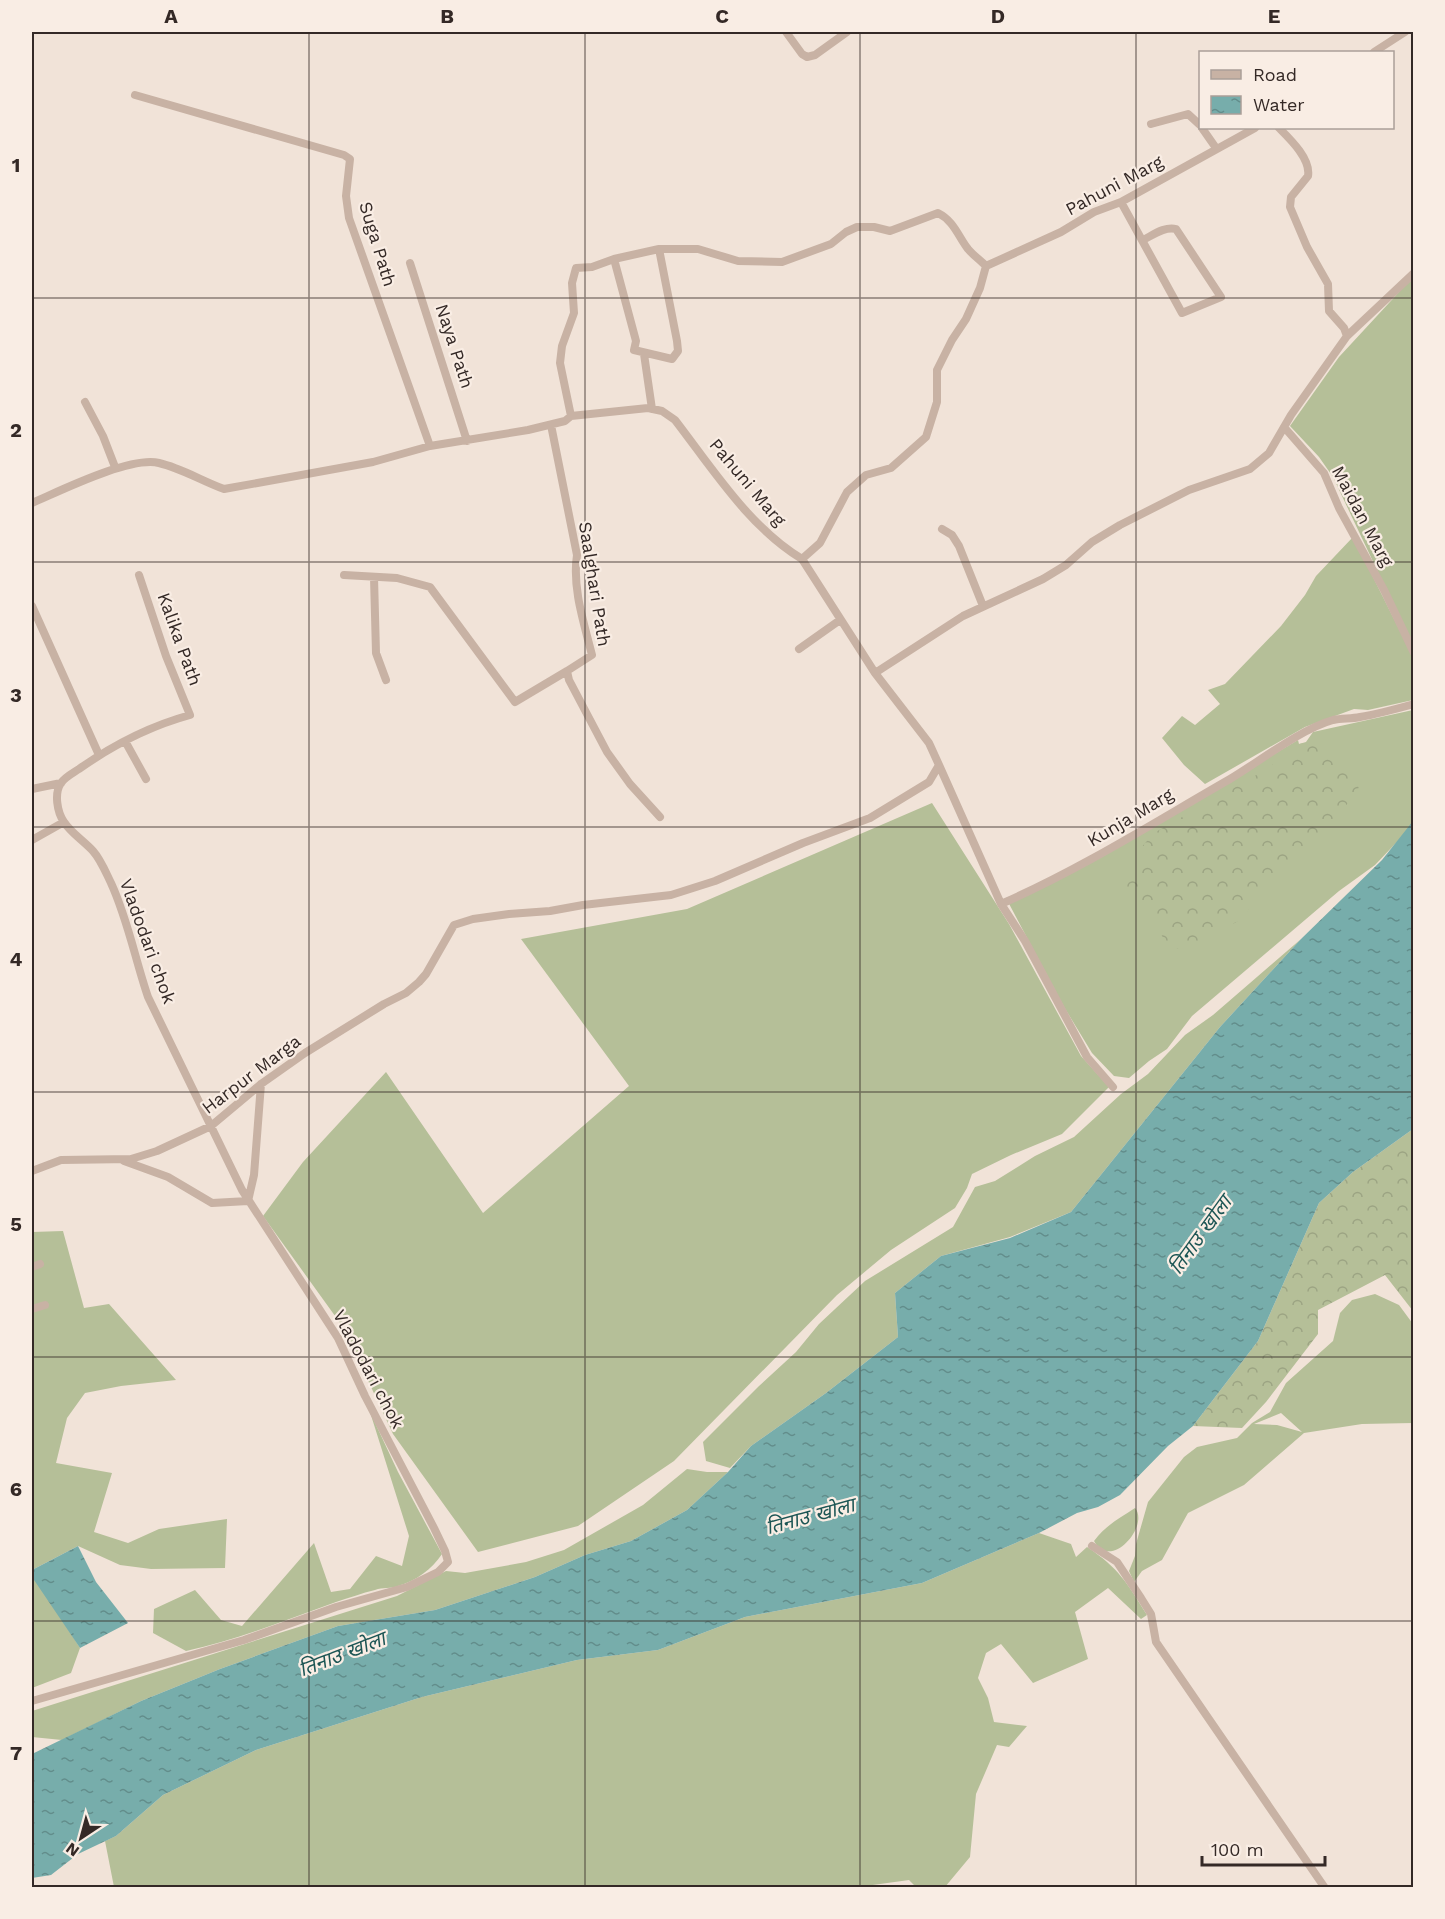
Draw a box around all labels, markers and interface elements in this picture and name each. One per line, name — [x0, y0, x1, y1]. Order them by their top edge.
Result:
text: A — [164, 4, 178, 28]
text: B — [440, 4, 454, 28]
text: C — [715, 4, 729, 28]
text: D — [991, 4, 1005, 28]
text: E — [1268, 4, 1280, 28]
legend — [1199, 51, 1394, 129]
text: Road — [1253, 64, 1297, 85]
text: Water — [1253, 94, 1305, 115]
street label: Pahuni Marg — [1062, 150, 1167, 219]
text: 1 — [12, 153, 20, 177]
street label: Suga Path — [355, 199, 401, 289]
street label: Naya Path — [432, 301, 478, 391]
text: 2 — [10, 418, 22, 442]
street label: Pahuni Marg — [705, 434, 791, 530]
street label: Maidan Marg — [1328, 462, 1399, 570]
street label: Saalghari Path — [575, 520, 615, 648]
street label: Kalika Path — [153, 590, 207, 688]
text: 3 — [10, 683, 22, 707]
street label: Kunja Marg — [1083, 783, 1177, 851]
street label: Vladodari chok — [116, 876, 180, 1006]
text: 4 — [10, 947, 23, 971]
street label: Harpur Marga — [197, 1030, 305, 1118]
water label: तिनाउ खोला — [1164, 1188, 1239, 1279]
text: 5 — [10, 1212, 22, 1236]
street label: Vladodari chok — [329, 1306, 409, 1432]
text: 6 — [10, 1477, 22, 1501]
water label: तिनाउ खोला — [763, 1492, 861, 1539]
water label: तिनाउ खोला — [295, 1625, 392, 1681]
text: 7 — [10, 1741, 22, 1765]
north arrow — [51, 1808, 111, 1868]
scale bar — [1202, 1829, 1325, 1867]
text: N — [62, 1839, 83, 1861]
text: 100 m — [1211, 1839, 1264, 1860]

